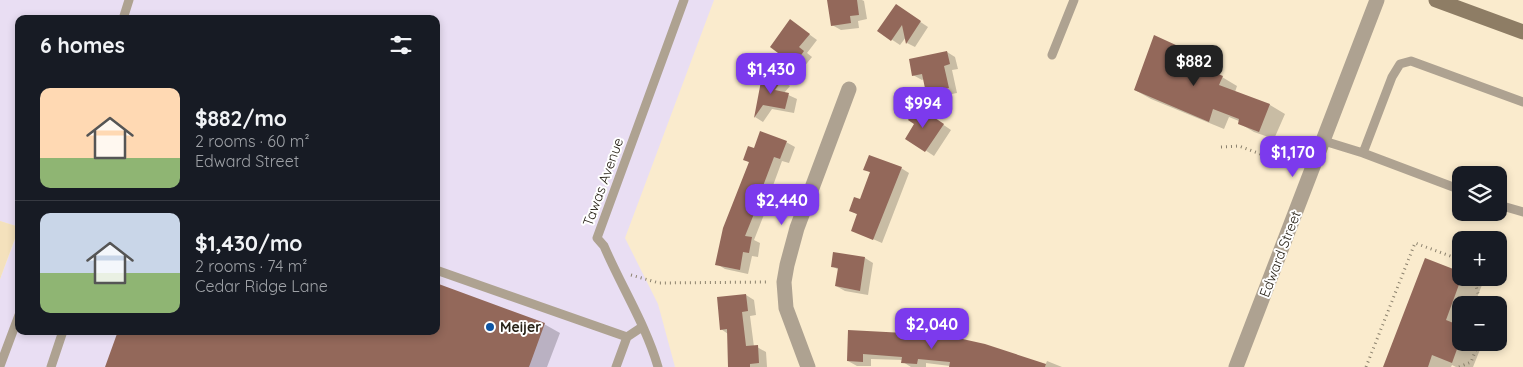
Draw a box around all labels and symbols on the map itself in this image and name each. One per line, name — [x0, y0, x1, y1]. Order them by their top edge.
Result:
pin: $882 — [1164, 44, 1224, 87]
pin: $1,430 — [730, 52, 812, 95]
pin: $994 — [893, 86, 953, 129]
street label: Tawas Avenue — [579, 135, 627, 229]
pin: $1,170 — [1252, 136, 1334, 178]
pin: $2,440 — [741, 184, 823, 226]
street label: Edward Street — [1255, 208, 1305, 300]
pin: $2,040 — [891, 308, 973, 350]
place label: Meijer — [500, 318, 541, 336]
marker: Meijer — [484, 321, 496, 333]

